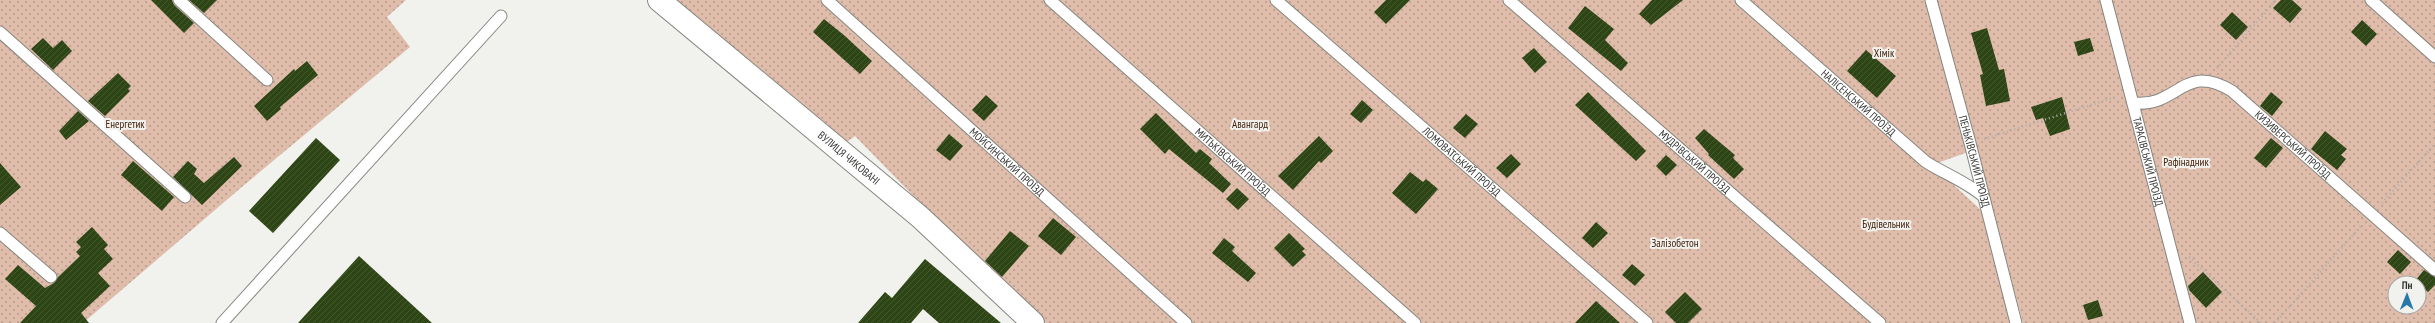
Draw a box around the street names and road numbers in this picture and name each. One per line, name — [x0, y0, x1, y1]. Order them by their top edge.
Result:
street label: НАЛІСЕНСЬКИЙ ПРОЇЗД — [1818, 66, 1899, 139]
street label: КИЗИВЕРСЬКИЙ ПРОЇЗД — [2252, 107, 2334, 182]
street label: ПЕНЬКІВСЬКИЙ ПРОЇЗД — [1956, 114, 1993, 209]
street label: ТАРАСІВСЬКИЙ ПРОЇЗД — [2130, 116, 2166, 208]
street label: ЛОМОВАТСЬКИЙ ПРОЇЗД — [1419, 123, 1503, 199]
street label: МОЙСИНСЬКИЙ ПРОЇЗД — [967, 125, 1047, 199]
street label: МИТЬКІВСЬКИЙ ПРОЇЗД — [1192, 125, 1273, 199]
street label: МУДРІВСЬКИЙ ПРОЇЗД — [1656, 127, 1733, 196]
street label: ВУЛИЦЯ ЧИКОВАНІ — [815, 128, 883, 188]

